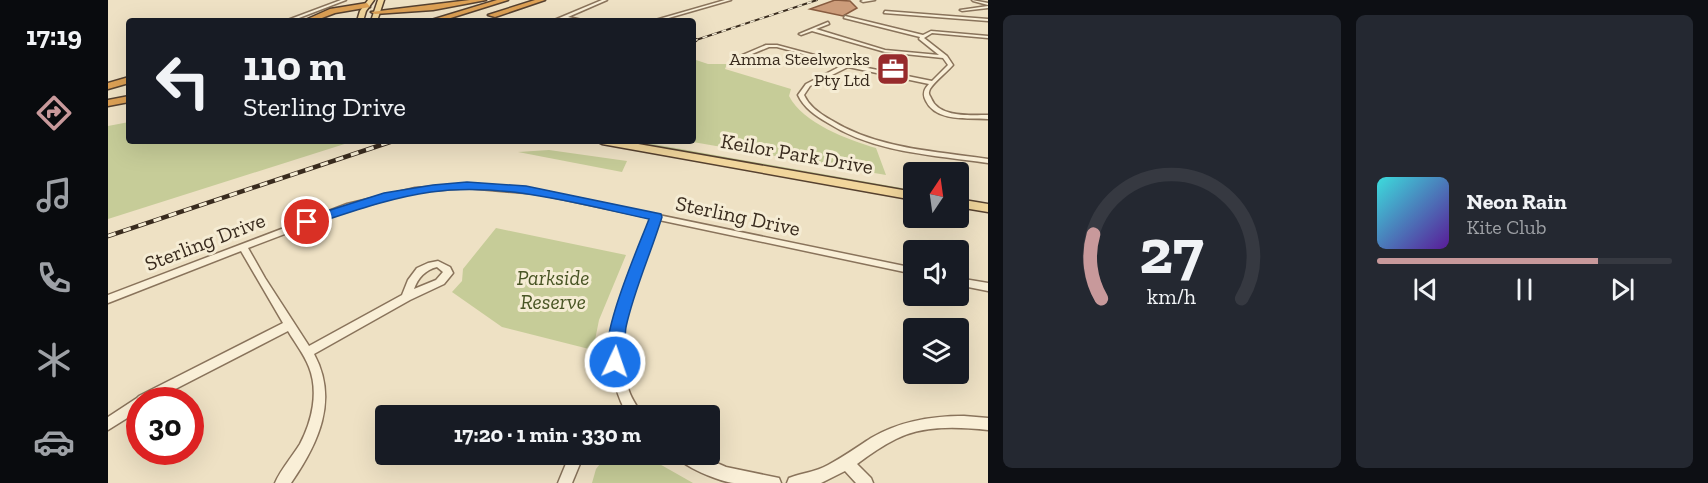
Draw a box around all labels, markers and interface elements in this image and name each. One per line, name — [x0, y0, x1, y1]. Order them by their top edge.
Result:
text: 17:19 — [26, 20, 82, 52]
text: 110 m — [243, 40, 346, 91]
icon: left — [144, 42, 222, 120]
place label: Amma Steelworks Pty Ltd — [729, 48, 870, 91]
office icon: Amma Steelworks Pty Ltd — [875, 51, 911, 87]
text: Sterling Drive — [243, 91, 406, 123]
icon: directions — [33, 92, 75, 134]
street label: Keilor Park Drive — [719, 128, 875, 179]
north arrow — [903, 162, 969, 228]
map controls — [903, 162, 969, 384]
icon: music — [33, 174, 75, 216]
text: Neon Rain — [1467, 188, 1567, 215]
street label: Sterling Drive — [674, 190, 803, 241]
pin — [281, 196, 332, 247]
icon: arrive — [290, 205, 323, 238]
street label: Sterling Drive — [141, 207, 269, 276]
text: 27 — [1140, 214, 1204, 289]
text: Kite Club — [1467, 215, 1546, 239]
button: sound — [903, 240, 969, 306]
icon: phone — [33, 257, 75, 299]
park label: Parkside Reserve — [517, 265, 589, 314]
icon: previous — [1409, 273, 1442, 306]
icon: pause — [1508, 273, 1541, 306]
icon: next — [1606, 273, 1639, 306]
text: km/h — [1147, 284, 1196, 309]
button: layers — [903, 318, 969, 384]
position arrow — [583, 330, 647, 394]
icon: climate — [33, 339, 75, 381]
speed limit sign: 30 — [126, 387, 204, 465]
icon: car — [33, 421, 75, 463]
text: 17:20 · 1 min · 330 m — [454, 421, 641, 448]

